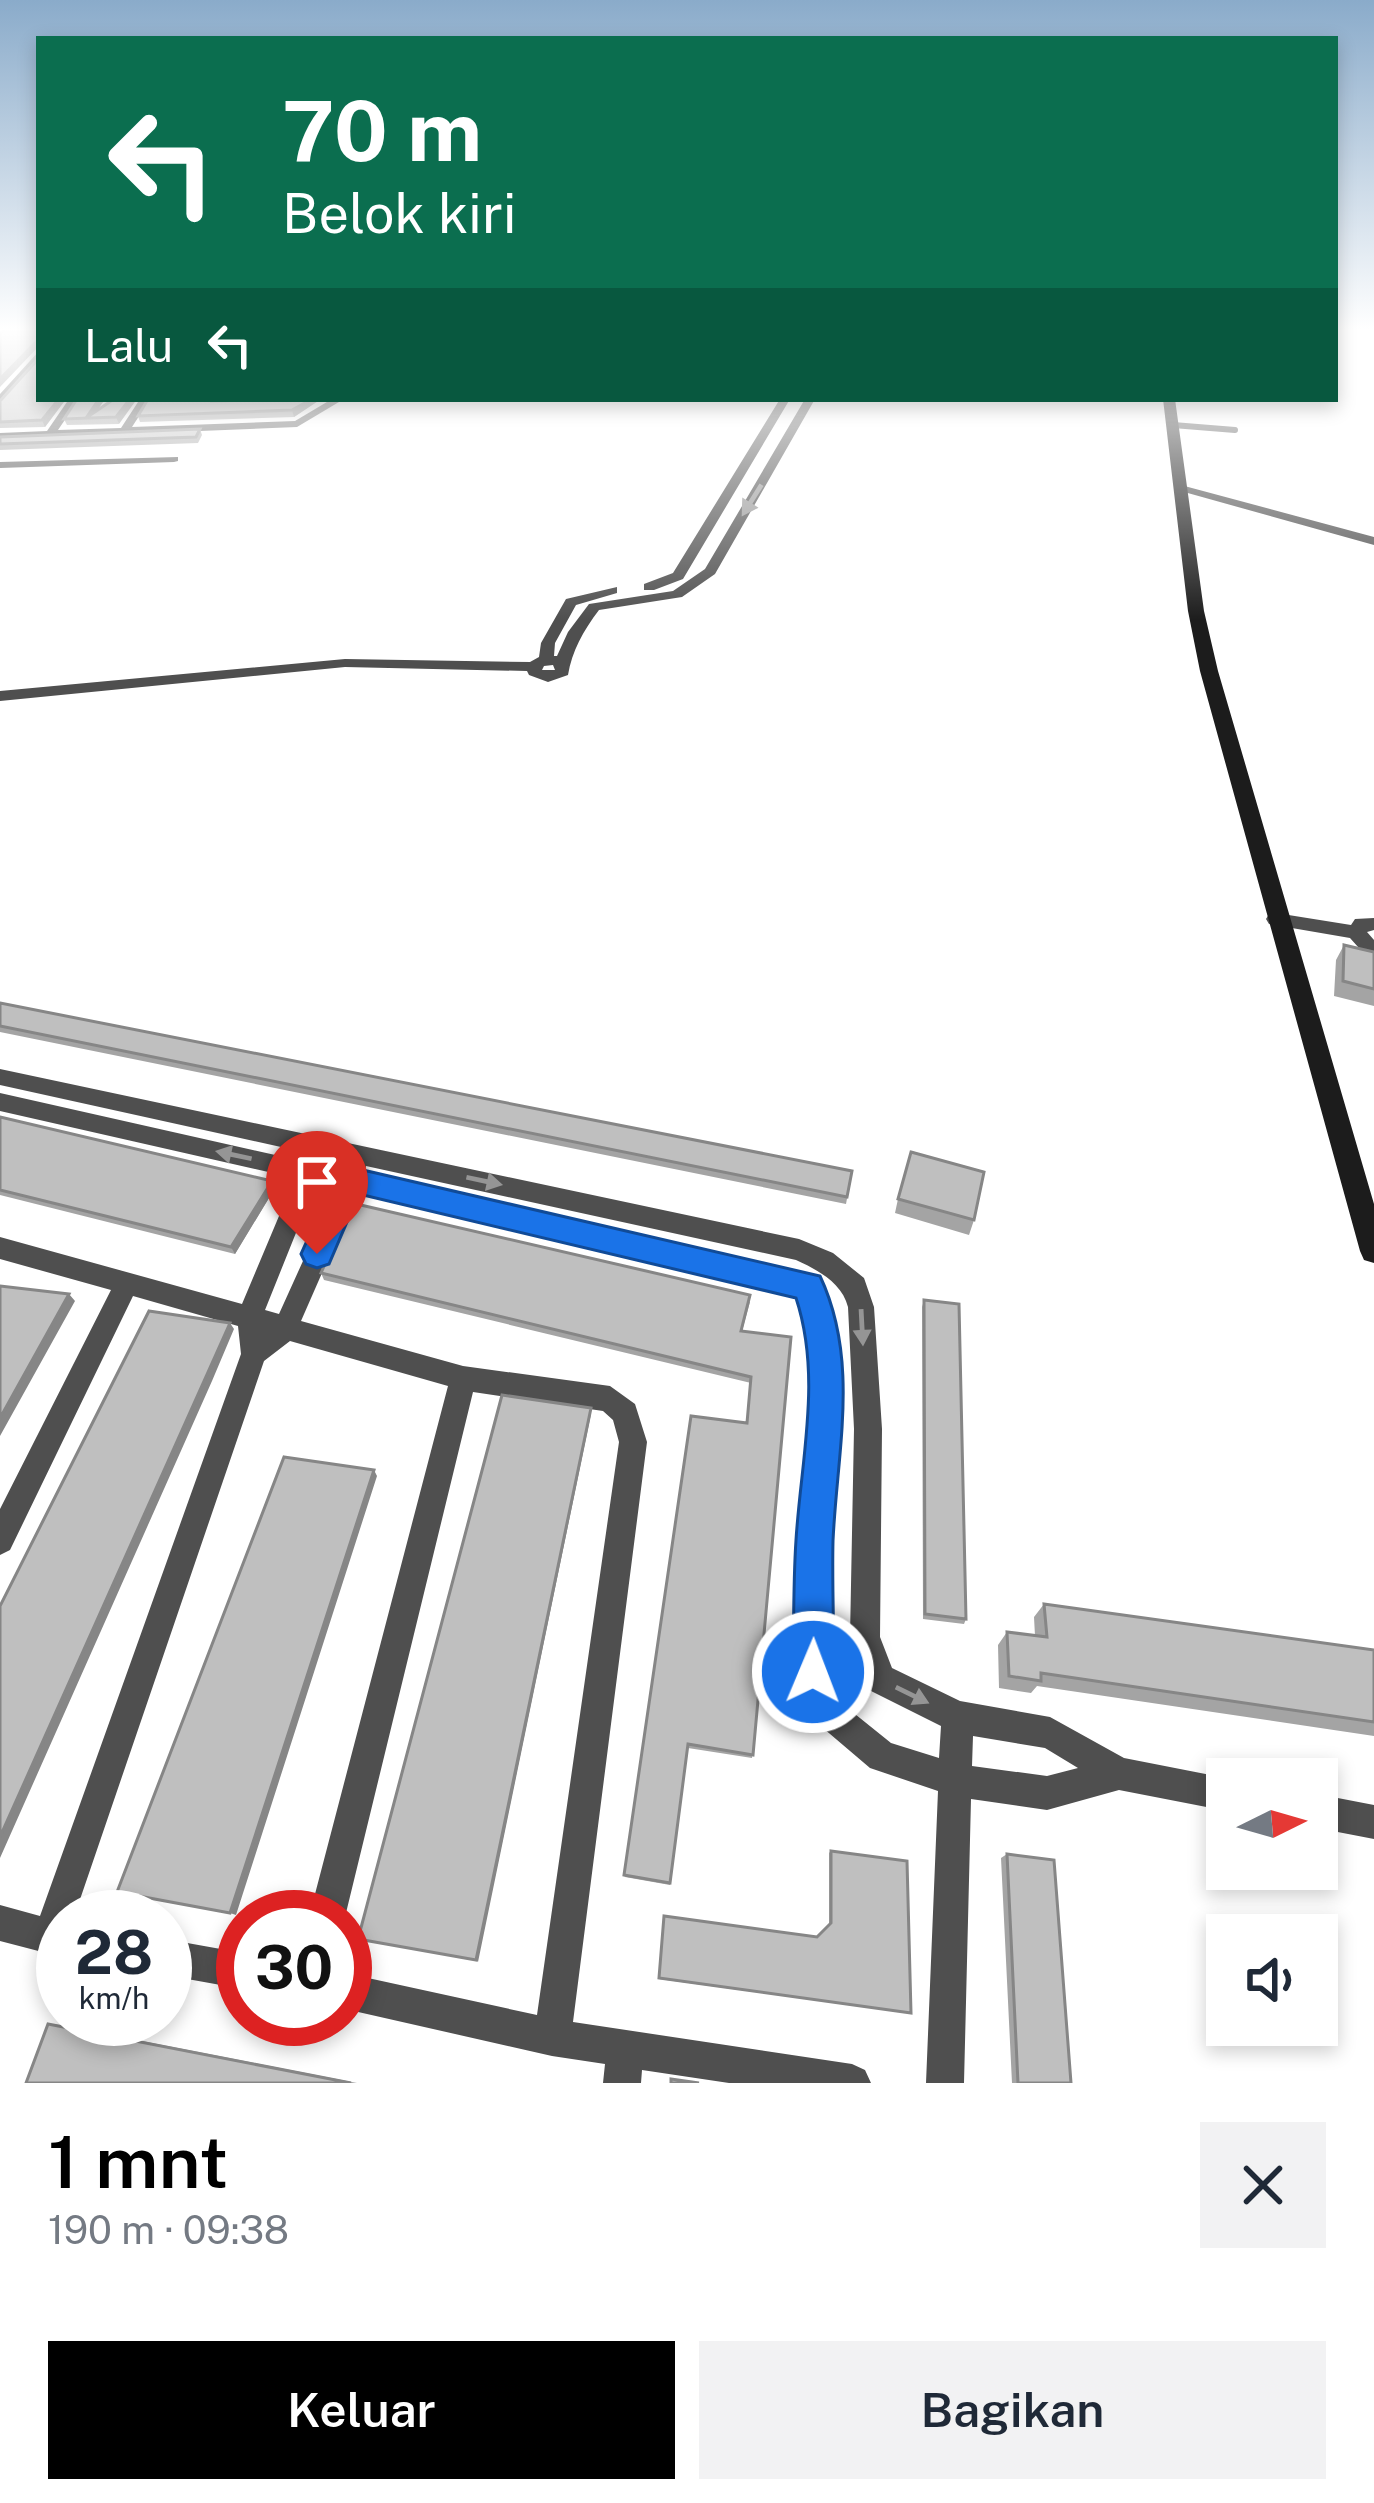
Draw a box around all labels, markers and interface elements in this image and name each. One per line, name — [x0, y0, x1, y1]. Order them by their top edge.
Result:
text: 70 m — [282, 81, 482, 180]
icon: left — [84, 84, 240, 240]
text: Belok kiri — [282, 182, 517, 245]
icon: left — [197, 312, 263, 378]
text: Lalu — [84, 319, 173, 372]
one-way arrow — [742, 483, 763, 517]
pin — [266, 1131, 368, 1254]
one-way arrow — [215, 1145, 253, 1164]
icon: arrive — [284, 1149, 350, 1215]
one-way arrow — [465, 1173, 503, 1192]
one-way arrow — [853, 1309, 872, 1346]
position arrow — [750, 1609, 876, 1735]
one-way arrow — [895, 1684, 929, 1704]
north arrow — [1206, 1758, 1338, 1890]
map controls — [1206, 1758, 1338, 2046]
speed limit sign: 30 — [216, 1890, 372, 2046]
button: sound — [1206, 1914, 1338, 2046]
text: 28 — [75, 1917, 153, 1988]
text: km/h — [79, 1980, 149, 2016]
text: 1 mnt — [48, 2120, 228, 2204]
button: close — [1200, 2122, 1326, 2248]
text: 190 m · 09:38 — [48, 2207, 289, 2253]
button: Keluar — [48, 2341, 675, 2479]
button: Bagikan — [699, 2341, 1326, 2479]

